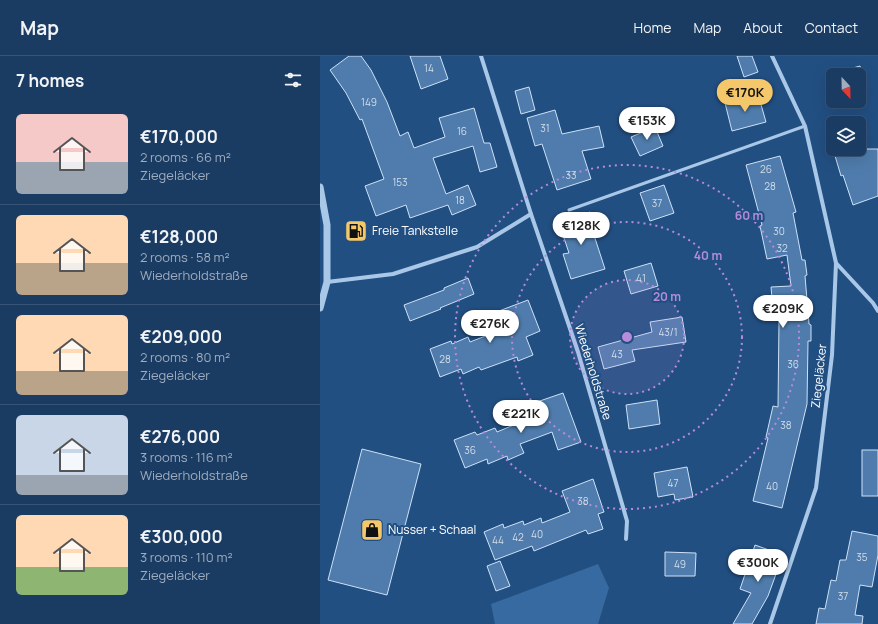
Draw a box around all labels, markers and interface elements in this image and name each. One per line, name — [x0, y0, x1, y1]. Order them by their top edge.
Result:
text: Map — [20, 15, 59, 41]
text: Home — [634, 18, 671, 37]
text: Map — [693, 18, 721, 37]
text: About — [743, 18, 783, 37]
text: Contact — [805, 18, 858, 37]
house number: 14 — [424, 61, 434, 75]
north arrow — [826, 68, 866, 108]
map controls — [826, 68, 866, 156]
text: 7 homes — [16, 69, 84, 92]
icon: filters — [282, 69, 304, 91]
pin: €170K — [717, 79, 773, 113]
text: €170K — [726, 83, 764, 101]
house number: 149 — [361, 95, 377, 109]
pin: €153K — [619, 107, 675, 141]
text: €153K — [628, 111, 666, 129]
button: layers — [826, 116, 866, 156]
house number: 31 — [540, 121, 550, 135]
house number: 16 — [457, 124, 467, 138]
text: €170,000 — [140, 125, 218, 148]
icon: home — [48, 130, 96, 178]
text: 2 rooms · 66 m² — [140, 148, 231, 166]
house number: 26 — [760, 162, 772, 176]
text: Ziegeläcker — [140, 166, 210, 184]
house number: 33 — [565, 168, 577, 182]
house number: 153 — [392, 175, 408, 189]
house number: 28 — [764, 179, 776, 193]
house number: 18 — [455, 193, 465, 207]
house number: 37 — [652, 196, 662, 210]
text: 60 m — [735, 207, 763, 224]
pin: €128K — [553, 212, 609, 246]
text: €128K — [562, 216, 600, 234]
fuel station icon: Freie Tankstelle — [343, 218, 369, 244]
place label: Freie Tankstelle — [372, 222, 458, 239]
house number: 30 — [773, 224, 785, 238]
text: €128,000 — [140, 225, 218, 248]
icon: home — [48, 231, 96, 279]
house number: 32 — [776, 241, 788, 255]
text: 40 m — [694, 247, 722, 264]
text: 2 rooms · 58 m² — [140, 248, 230, 266]
text: Wiederholdstraße — [140, 266, 248, 284]
house number: 41 — [636, 271, 646, 285]
text: 20 m — [653, 288, 681, 305]
pin: €209K — [755, 295, 811, 329]
text: €209K — [762, 299, 804, 317]
pin: €276K — [462, 310, 518, 344]
text: €276K — [470, 314, 510, 332]
street label: Wiederholdstraße — [571, 322, 616, 422]
text: €209,000 — [140, 325, 222, 348]
house number: 43/1 — [658, 325, 678, 339]
centre of rings — [620, 330, 634, 344]
icon: home — [48, 331, 96, 379]
street label: Ziegeläcker — [807, 342, 830, 409]
house number: 43 — [611, 347, 623, 361]
text: 2 rooms · 80 m² — [140, 348, 230, 366]
house number: 28 — [439, 352, 451, 366]
house number: 36 — [787, 357, 799, 371]
text: Ziegeläcker — [140, 366, 210, 384]
pin: €221K — [493, 400, 549, 434]
text: €221K — [502, 404, 540, 422]
house number: 38 — [780, 418, 792, 432]
text: €276,000 — [140, 425, 220, 448]
icon: home — [48, 431, 96, 479]
house number: 36 — [464, 443, 476, 457]
text: 3 rooms · 116 m² — [140, 448, 233, 466]
text: Wiederholdstraße — [140, 466, 248, 484]
house number: 47 — [668, 476, 678, 490]
house number: 40 — [766, 479, 778, 493]
house number: 38 — [577, 494, 589, 508]
shop icon: Nusser + Schaal — [359, 517, 385, 543]
place label: Nusser + Schaal — [388, 521, 476, 538]
text: €300,000 — [140, 525, 223, 548]
house number: 40 — [531, 527, 543, 541]
house number: 42 — [512, 530, 524, 544]
icon: home — [48, 531, 96, 579]
house number: 44 — [492, 533, 504, 547]
text: 3 rooms · 110 m² — [140, 548, 233, 566]
pin: €300K — [730, 549, 786, 583]
house number: 35 — [856, 550, 868, 564]
text: €300K — [737, 553, 779, 571]
house number: 49 — [674, 557, 686, 571]
text: Ziegeläcker — [140, 566, 210, 584]
house number: 37 — [838, 589, 848, 603]

